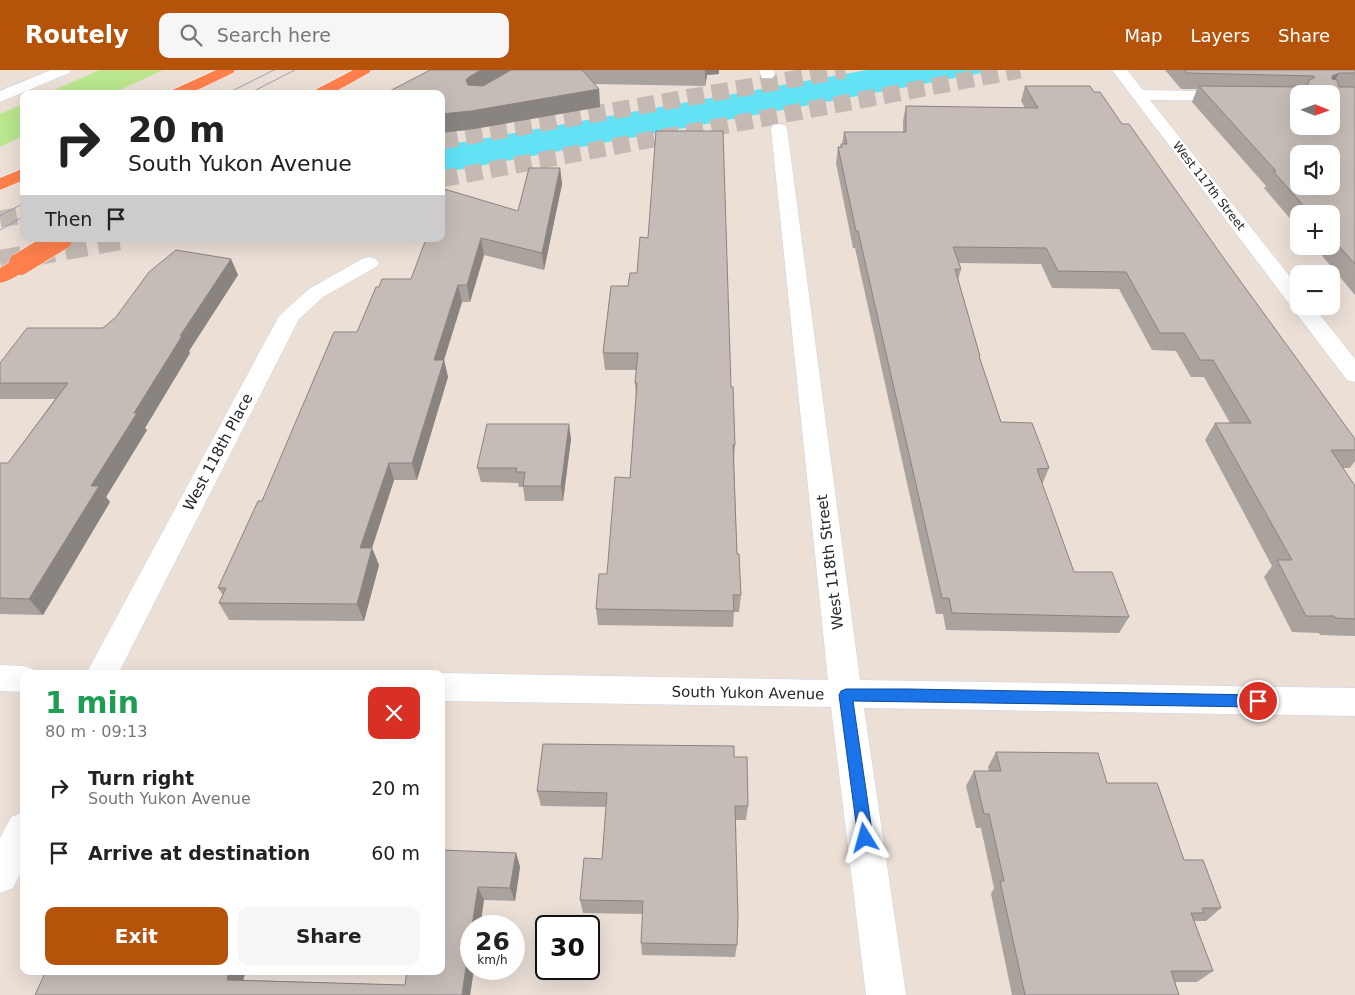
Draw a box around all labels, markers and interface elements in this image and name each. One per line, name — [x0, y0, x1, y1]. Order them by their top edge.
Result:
search box — [159, 13, 509, 58]
text: Routely — [25, 21, 129, 49]
icon: search — [177, 21, 205, 49]
text: Search here — [217, 24, 331, 46]
text: Map — [1124, 25, 1162, 46]
text: Layers — [1190, 25, 1250, 46]
text: Share — [1278, 25, 1330, 46]
north arrow — [1290, 85, 1340, 135]
map controls — [1290, 85, 1340, 315]
icon: right — [45, 110, 110, 175]
text: 20 m — [128, 110, 225, 150]
street label: West 117th Street — [1170, 139, 1248, 233]
button: sound — [1290, 145, 1340, 195]
text: South Yukon Avenue — [128, 151, 352, 176]
icon: arrive — [102, 205, 130, 233]
button: + — [1290, 205, 1340, 255]
text: Then — [45, 208, 92, 230]
button: − — [1290, 265, 1340, 315]
street label: West 118th Place — [179, 390, 257, 514]
street label: West 118th Street — [813, 493, 847, 631]
pin — [1237, 680, 1279, 722]
street label: South Yukon Avenue — [672, 683, 824, 703]
text: 1 min — [45, 685, 139, 720]
button: close — [368, 687, 420, 739]
icon: arrive — [1244, 687, 1272, 715]
text: 80 m · 09:13 — [45, 722, 147, 741]
text: Turn right — [88, 767, 194, 789]
icon: right — [45, 774, 73, 802]
text: 20 m — [371, 777, 420, 799]
text: South Yukon Avenue — [88, 789, 251, 808]
position arrow — [838, 811, 890, 863]
icon: arrive — [45, 839, 73, 867]
text: Arrive at destination — [88, 842, 310, 864]
text: 60 m — [371, 842, 420, 864]
button: Exit — [45, 907, 228, 965]
button: Share — [238, 907, 420, 965]
speed limit sign: 30 — [535, 915, 600, 980]
text: 26 — [475, 927, 510, 956]
text: km/h — [477, 953, 508, 967]

